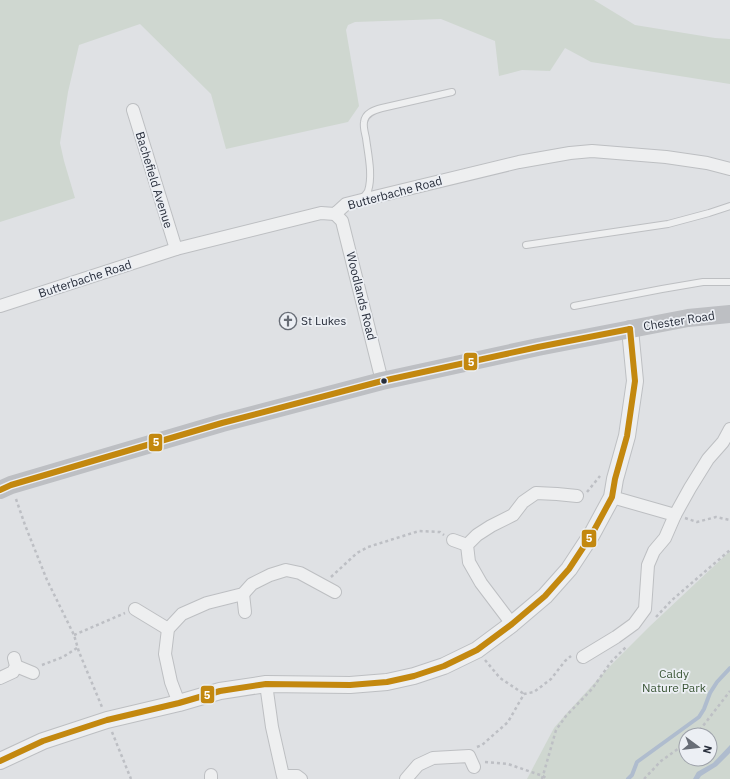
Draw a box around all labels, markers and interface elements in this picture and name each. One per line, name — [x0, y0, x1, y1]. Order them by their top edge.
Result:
street label: Bachefield Avenue — [133, 130, 176, 230]
street label: Butterbache Road — [346, 173, 444, 212]
street label: Woodlands Road — [343, 250, 380, 342]
street label: Butterbache Road — [36, 256, 133, 301]
street label: Chester Road — [642, 307, 716, 334]
church icon: St Lukes — [278, 311, 298, 331]
place label: St Lukes — [301, 313, 346, 328]
line badge: 5 — [463, 352, 478, 371]
text: 5 — [468, 355, 475, 369]
unlabelled marker — [379, 376, 389, 386]
line badge: 5 — [148, 433, 163, 452]
text: 5 — [153, 435, 160, 449]
line badge: 5 — [581, 529, 597, 548]
text: 5 — [586, 531, 593, 545]
park label: Caldy Nature Park — [642, 666, 707, 695]
line badge: 5 — [200, 685, 215, 704]
text: 5 — [204, 688, 211, 702]
north arrow — [678, 727, 718, 767]
text: N — [700, 744, 715, 755]

